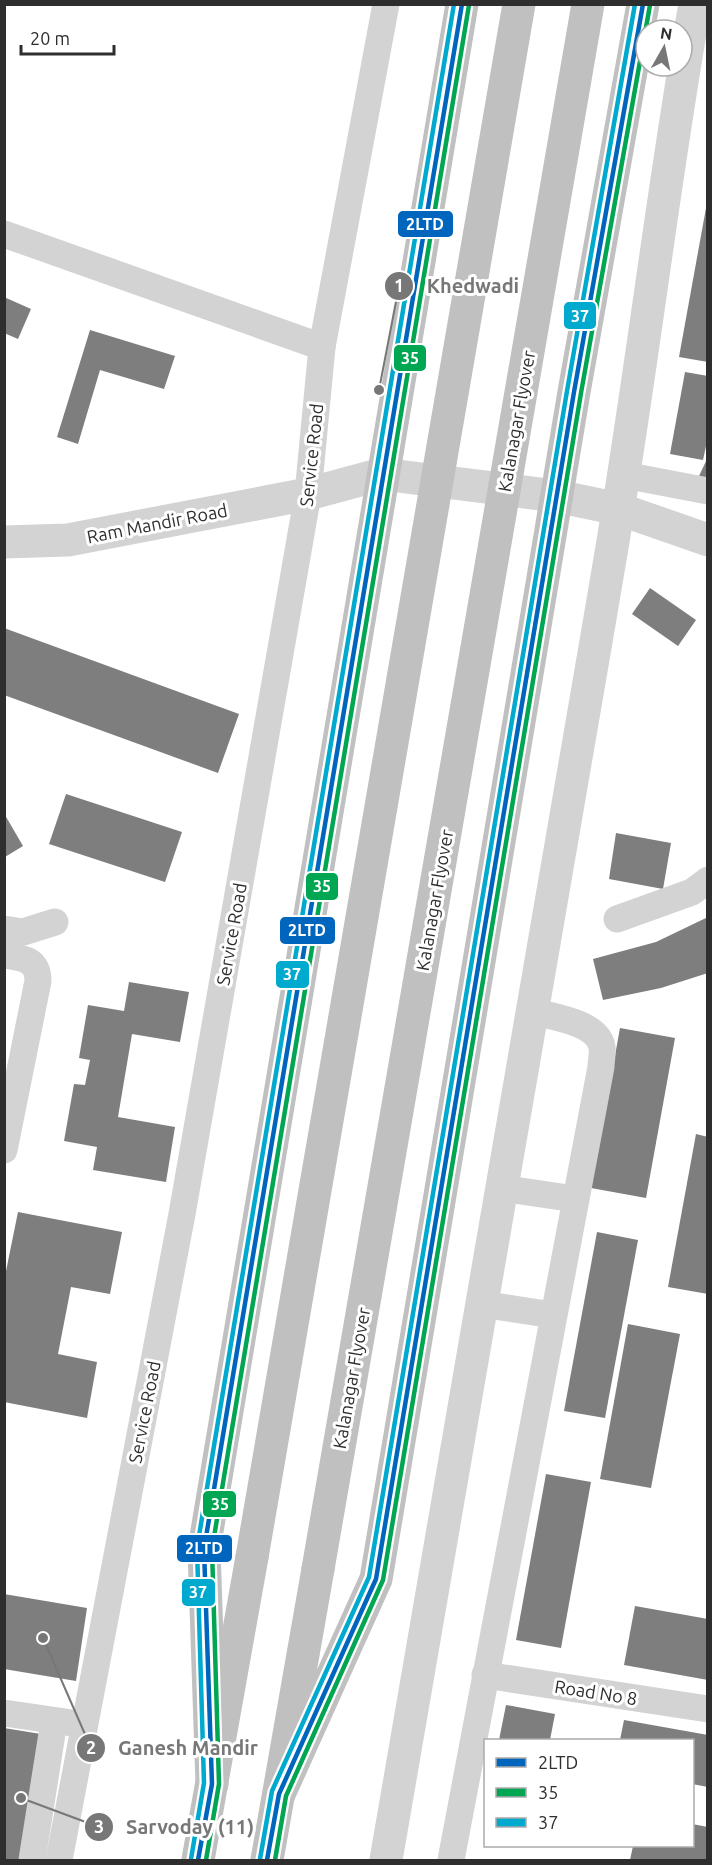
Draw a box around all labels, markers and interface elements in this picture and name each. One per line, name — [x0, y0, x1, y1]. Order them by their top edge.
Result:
scale bar — [21, 18, 114, 56]
north arrow — [634, 18, 694, 78]
text: N — [659, 23, 674, 43]
text: 20 m — [30, 28, 70, 48]
line badge: 2LTD — [397, 210, 454, 238]
text: 2LTD — [406, 215, 444, 233]
callout: Khedwadi — [384, 267, 531, 305]
text: Khedwadi — [427, 274, 519, 297]
text: 1 — [394, 275, 404, 295]
line badge: 37 — [563, 301, 597, 330]
text: 37 — [571, 307, 589, 325]
line badge: 35 — [393, 344, 427, 372]
text: 35 — [401, 349, 419, 367]
street label: Kalanagar Flyover — [494, 349, 538, 493]
street label: Service Road — [296, 402, 326, 508]
street label: Ram Mandir Road — [85, 500, 229, 546]
street label: Kalanagar Flyover — [412, 828, 456, 972]
line badge: 35 — [305, 872, 339, 901]
text: 35 — [313, 877, 331, 895]
street label: Service Road — [212, 881, 250, 987]
line badge: 2LTD — [279, 916, 336, 945]
text: 2LTD — [288, 921, 326, 939]
line badge: 37 — [275, 960, 310, 989]
text: 37 — [283, 965, 301, 983]
street label: Kalanagar Flyover — [329, 1306, 373, 1450]
street label: Service Road — [124, 1359, 164, 1465]
line badge: 35 — [202, 1490, 237, 1518]
text: 35 — [211, 1495, 229, 1513]
line badge: 2LTD — [176, 1534, 233, 1563]
text: 2LTD — [185, 1539, 223, 1557]
line badge: 37 — [181, 1578, 216, 1607]
text: 37 — [189, 1583, 207, 1601]
street label: Road No 8 — [553, 1676, 639, 1708]
callout: Ganesh Mandir — [76, 1729, 270, 1767]
text: Ganesh Mandir — [118, 1736, 259, 1759]
text: 2 — [86, 1737, 96, 1757]
legend — [484, 1739, 694, 1847]
text: 2LTD — [538, 1752, 578, 1772]
text: 35 — [538, 1782, 558, 1802]
callout: Sarvoday (11) — [84, 1808, 266, 1846]
text: 37 — [538, 1812, 558, 1832]
text: Sarvoday (11) — [126, 1815, 254, 1838]
text: 3 — [94, 1816, 104, 1836]

